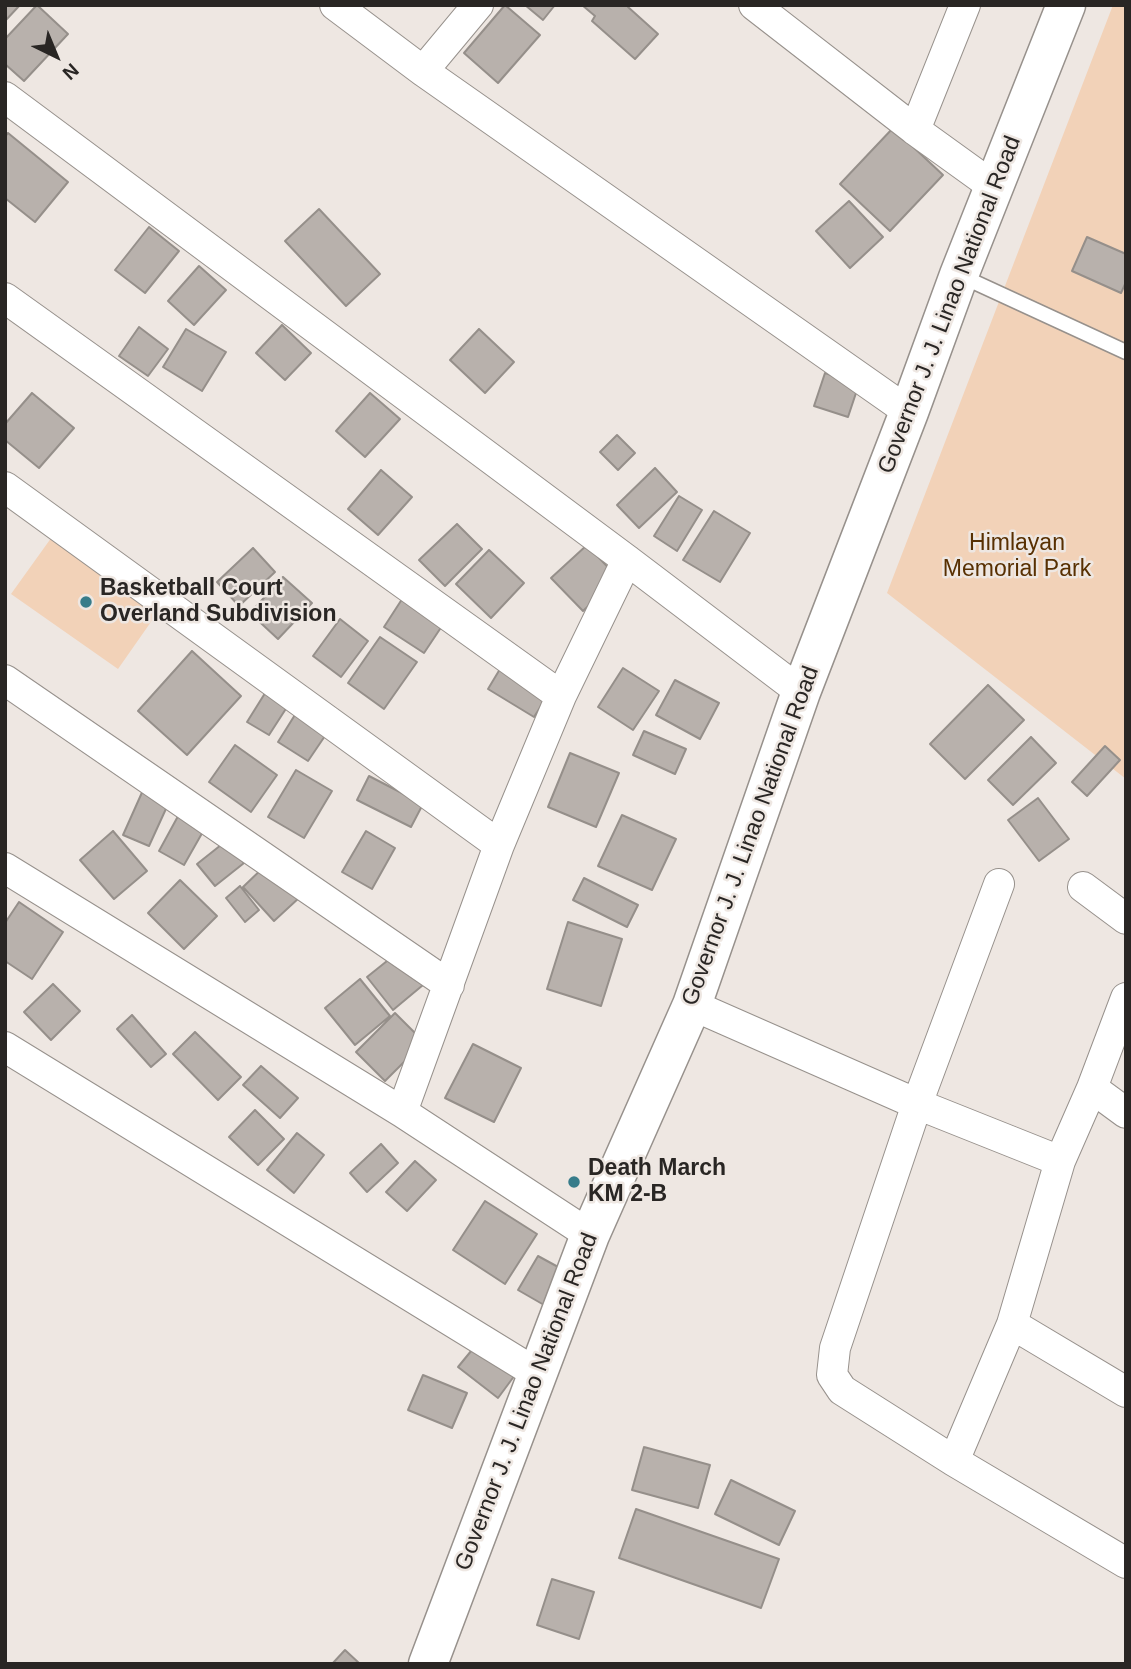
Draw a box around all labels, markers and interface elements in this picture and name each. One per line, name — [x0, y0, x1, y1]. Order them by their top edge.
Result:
north arrow — [21, 21, 91, 91]
text: N — [58, 59, 83, 84]
street label: Governor J. J. Linao National Road — [873, 132, 1027, 478]
park label: Himlayan Memorial Park — [943, 530, 1091, 584]
place label: Basketball Court Overland Subdivision — [100, 575, 336, 629]
marker: Basketball Court Overland Subdivision — [78, 594, 94, 610]
street label: Governor J. J. Linao National Road — [677, 662, 825, 1010]
place label: Death March KM 2-B — [588, 1155, 726, 1209]
marker: Death March KM 2-B — [566, 1174, 582, 1190]
street label: Governor J. J. Linao National Road — [450, 1229, 604, 1575]

